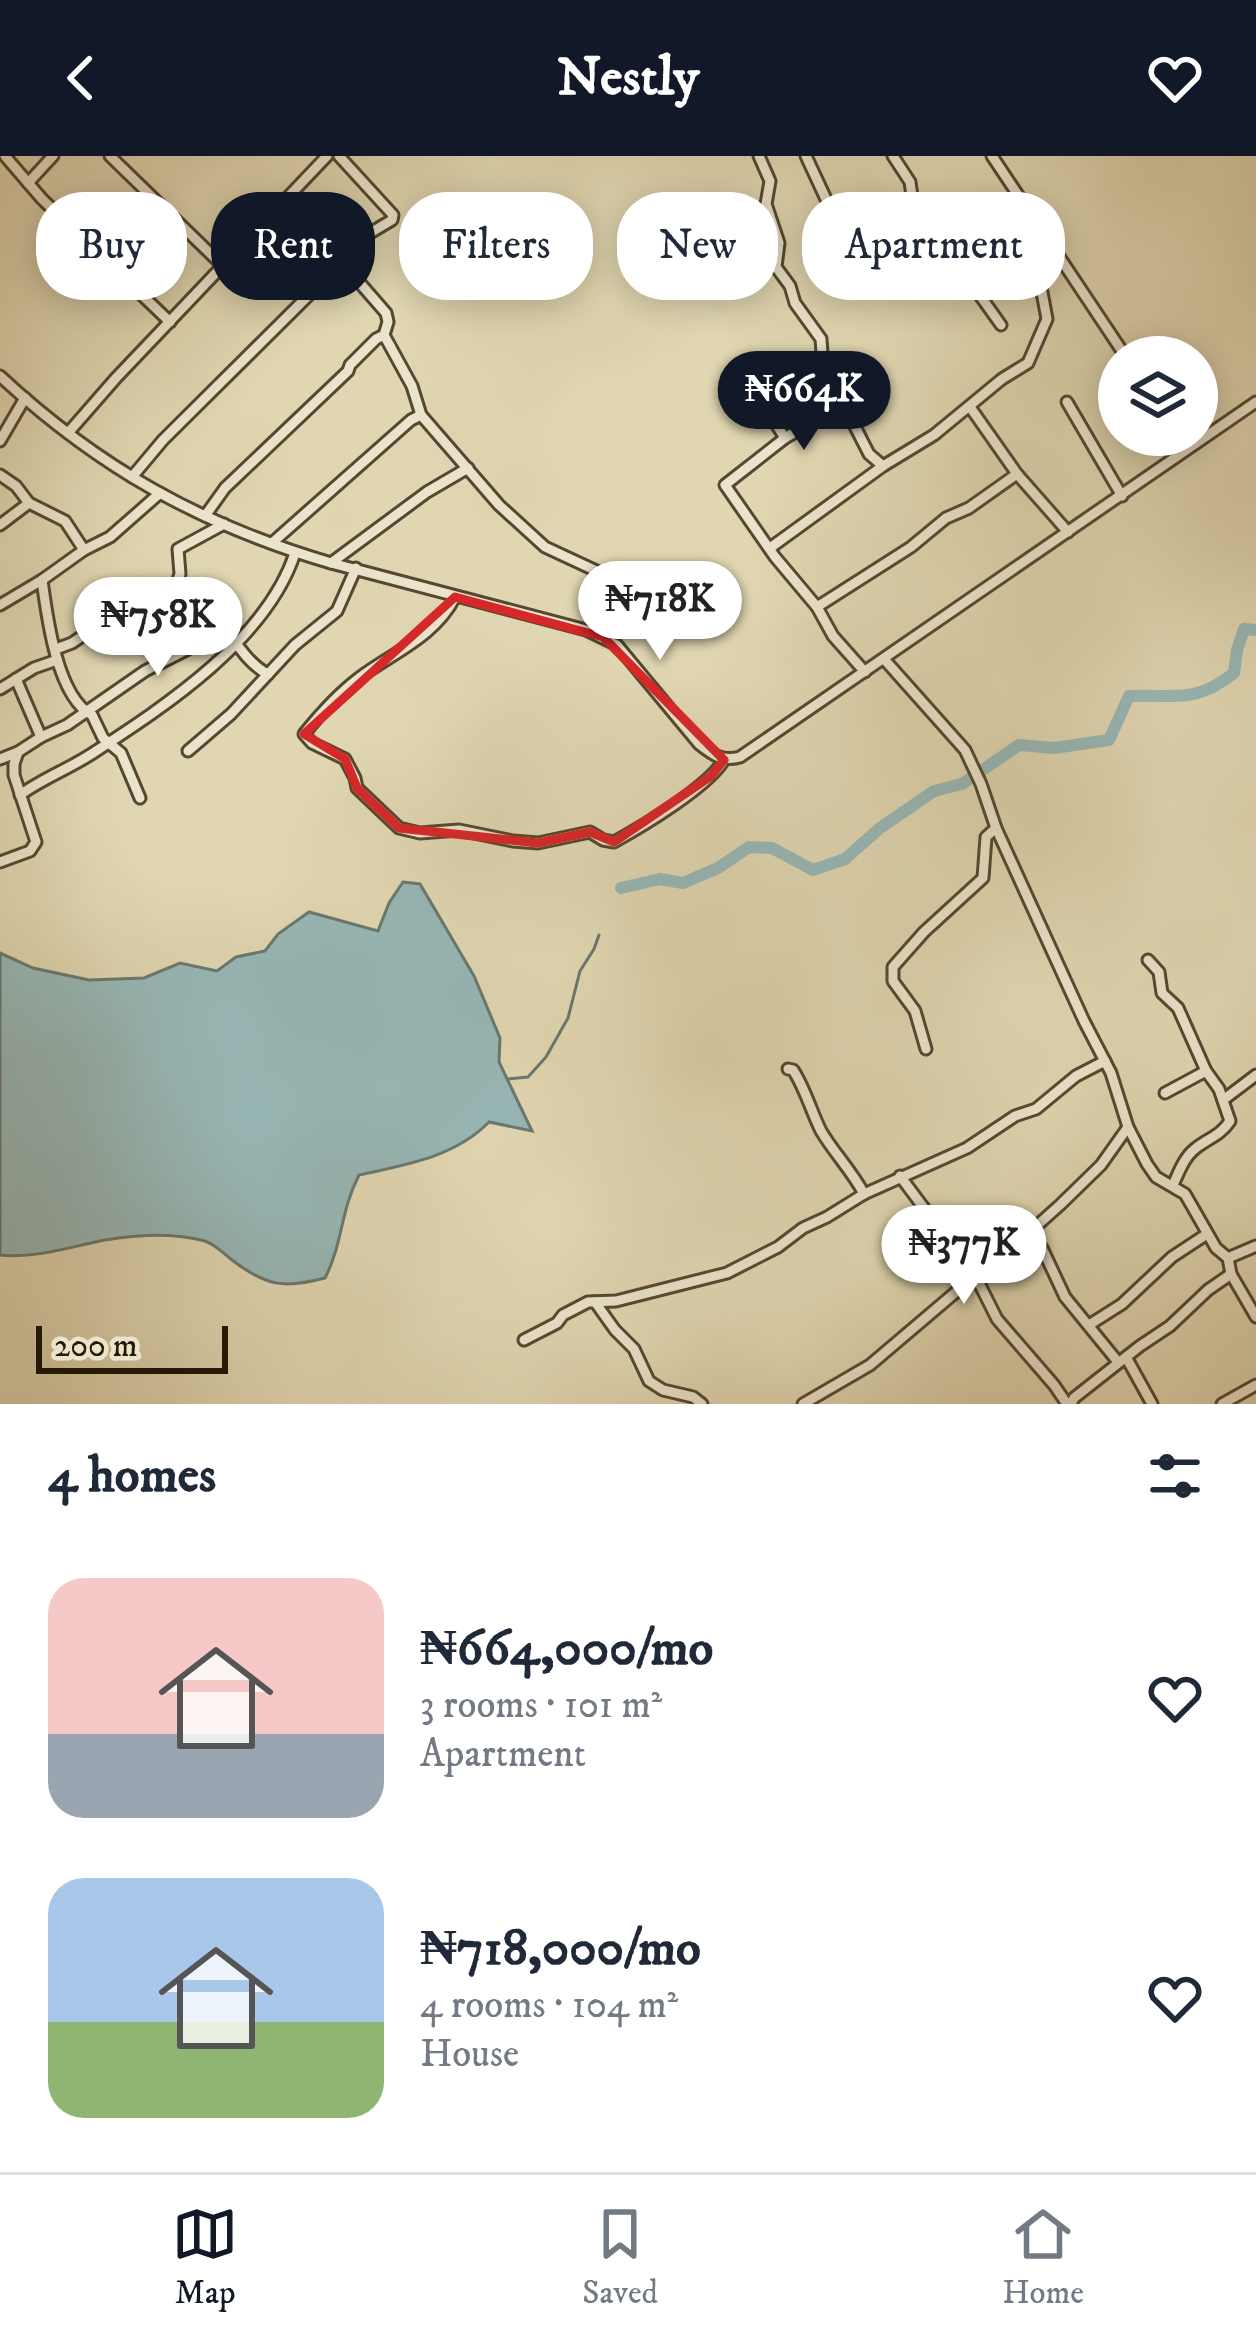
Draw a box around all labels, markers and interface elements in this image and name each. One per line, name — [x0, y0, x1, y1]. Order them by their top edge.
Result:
icon: back — [48, 45, 114, 111]
text: Nestly — [557, 45, 699, 112]
icon: heart — [1142, 45, 1208, 111]
chip: Buy — [36, 192, 187, 300]
chip: Rent — [211, 192, 375, 300]
chip: Filters — [399, 192, 593, 300]
chip: New — [617, 192, 778, 300]
chip: Apartment — [802, 192, 1065, 300]
map controls — [1098, 336, 1218, 456]
button: layers — [1098, 336, 1218, 456]
pin: ₦664K — [720, 351, 888, 453]
text: ₦664K — [745, 365, 863, 414]
pin: ₦718K — [576, 561, 744, 663]
text: ₦718K — [605, 575, 715, 624]
pin: ₦758K — [74, 577, 242, 679]
text: ₦758K — [101, 591, 215, 640]
pin: ₦377K — [880, 1205, 1048, 1307]
text: ₦377K — [908, 1219, 1020, 1268]
scale bar — [36, 1320, 228, 1373]
text: 200 m — [54, 1326, 138, 1367]
icon: filters — [1142, 1443, 1208, 1509]
text: 4 homes — [48, 1444, 216, 1508]
text: ₦664,000/mo — [420, 1617, 713, 1681]
icon: home — [144, 1626, 288, 1770]
icon: heart — [1142, 1665, 1208, 1731]
text: 3 rooms · 101 m² — [420, 1681, 662, 1730]
text: Apartment — [420, 1730, 586, 1779]
text: ₦718,000/mo — [420, 1917, 701, 1981]
icon: home — [144, 1926, 288, 2070]
icon: heart — [1142, 1965, 1208, 2031]
text: 4 rooms · 104 m² — [420, 1981, 678, 2030]
text: House — [420, 2030, 519, 2079]
tab: Map — [172, 2201, 238, 2314]
tab: Saved — [582, 2201, 658, 2314]
tab: Home — [1002, 2201, 1084, 2314]

